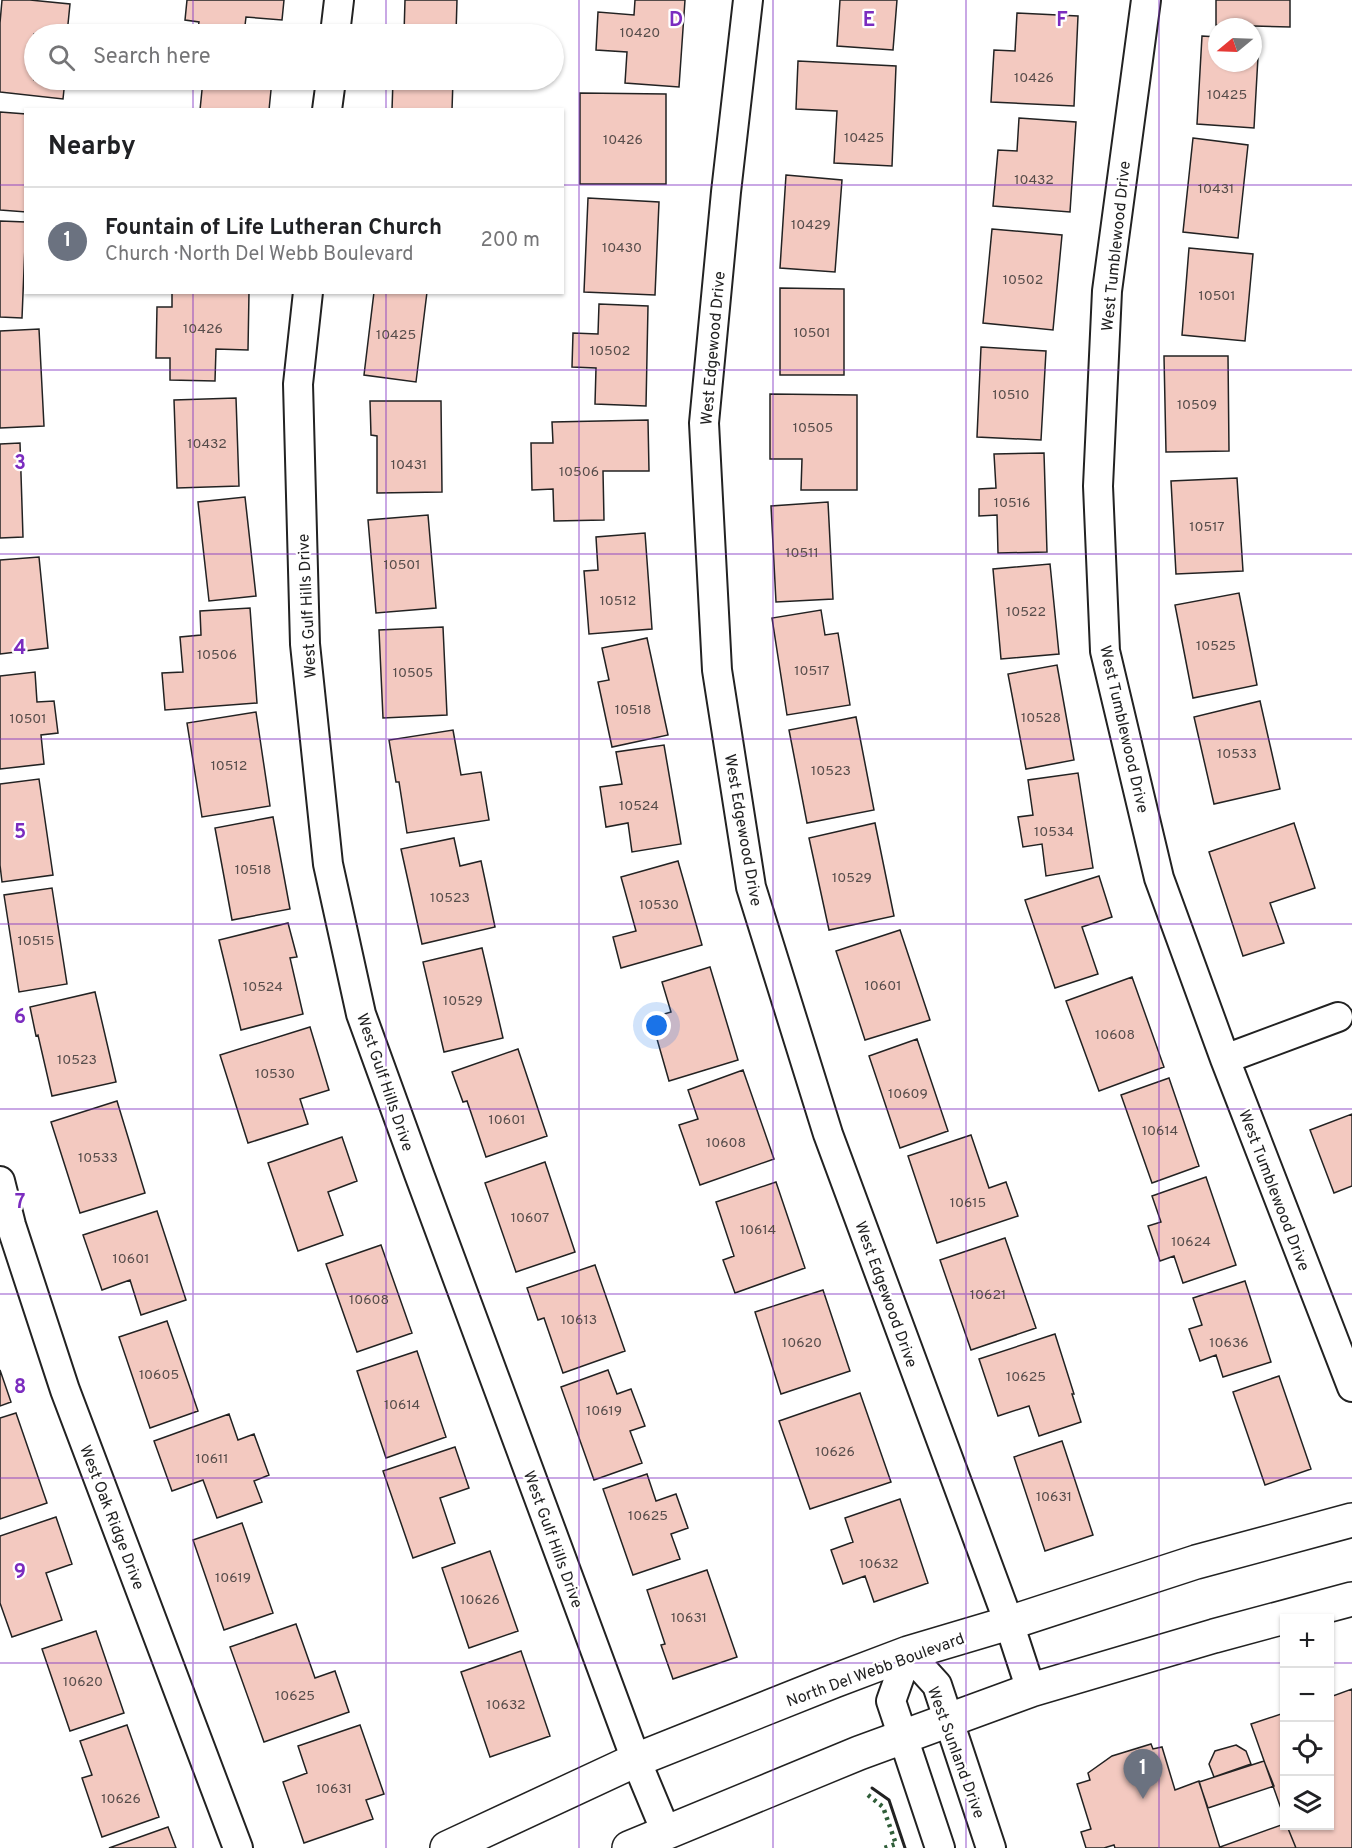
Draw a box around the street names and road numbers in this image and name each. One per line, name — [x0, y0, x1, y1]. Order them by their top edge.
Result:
street label: West Tumblewood Drive — [1098, 160, 1136, 332]
street label: West Edgewood Drive — [697, 270, 731, 426]
street label: West Gulf Hills Drive — [294, 533, 322, 679]
street label: West Tumblewood Drive — [1094, 644, 1152, 815]
street label: West Edgewood Drive — [719, 753, 765, 908]
street label: West Gulf Hills Drive — [351, 1011, 417, 1154]
street label: West Tumblewood Drive — [1233, 1107, 1313, 1274]
street label: West Edgewood Drive — [849, 1219, 921, 1371]
street label: West Oak Ridge Drive — [74, 1442, 148, 1593]
street label: West Gulf Hills Drive — [518, 1468, 586, 1611]
street label: North Del Webb Boulevard — [784, 1629, 967, 1712]
street label: West Sunland Drive — [922, 1684, 988, 1821]

